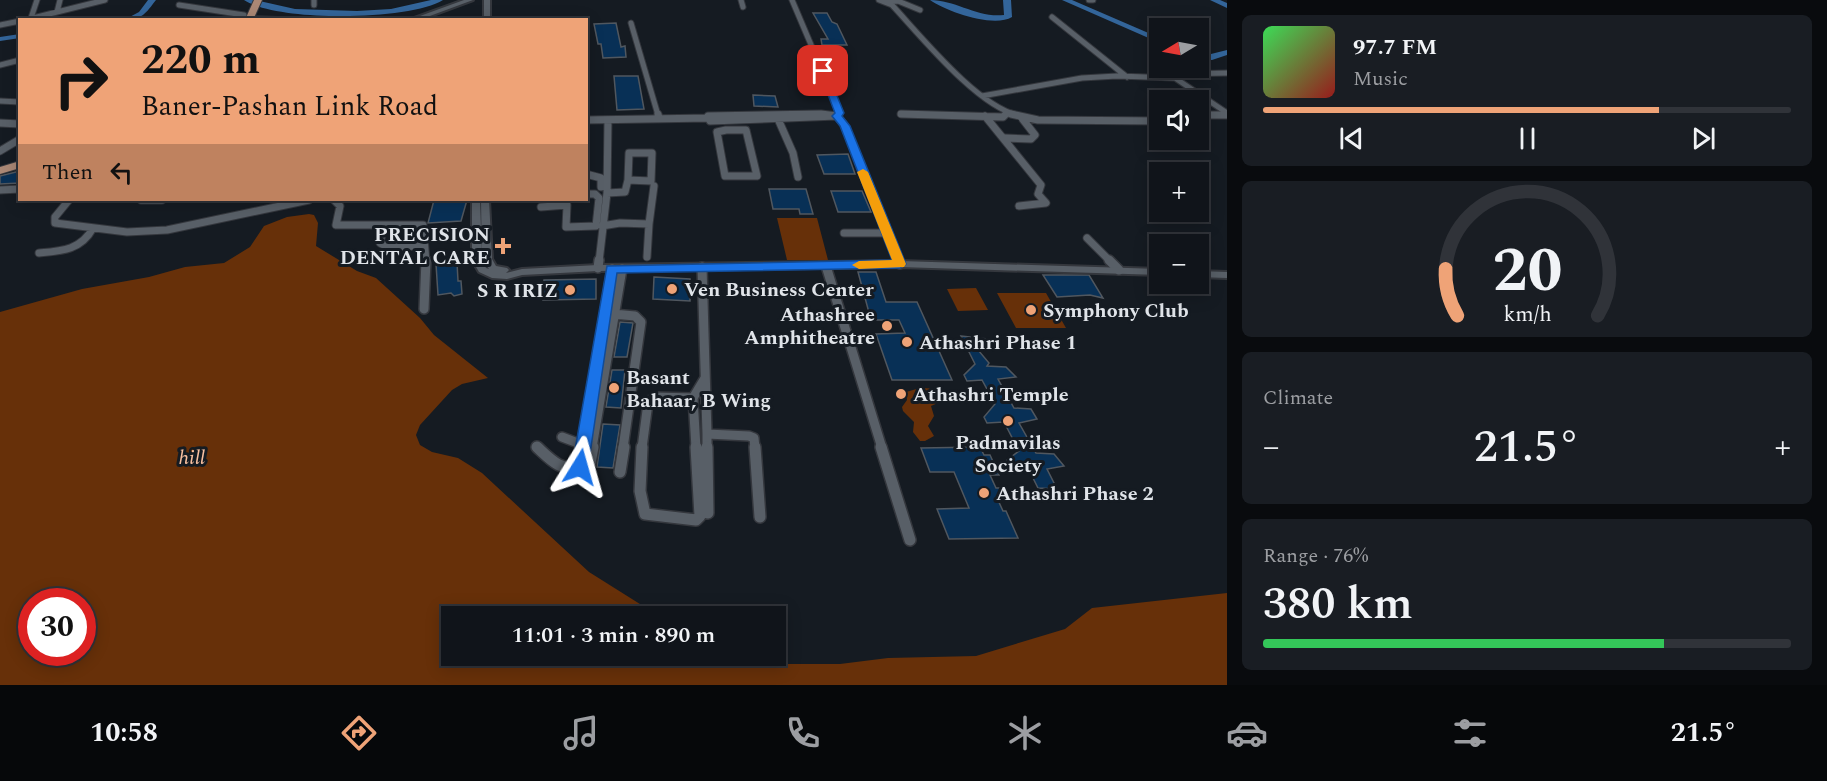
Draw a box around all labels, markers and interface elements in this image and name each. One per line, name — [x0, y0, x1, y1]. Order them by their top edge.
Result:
north arrow — [1149, 18, 1209, 78]
map controls — [1149, 18, 1209, 294]
text: 220 m — [141, 29, 260, 92]
text: 97.7 FM — [1353, 31, 1437, 64]
icon: right — [42, 42, 120, 120]
pin — [797, 45, 848, 96]
icon: arrive — [806, 54, 839, 87]
text: Music — [1353, 64, 1408, 94]
text: Baner-Pashan Link Road — [141, 86, 438, 128]
button: sound — [1149, 90, 1209, 150]
icon: previous — [1335, 122, 1368, 155]
icon: pause — [1511, 122, 1544, 155]
icon: next — [1687, 122, 1720, 155]
text: Then — [42, 156, 93, 189]
icon: left — [105, 156, 138, 189]
button: + — [1149, 162, 1209, 222]
place label: PRECISION DENTAL CARE — [340, 220, 490, 273]
text: 20 — [1492, 225, 1562, 320]
button: − — [1149, 234, 1209, 294]
marker: PRECISION DENTAL CARE — [494, 237, 512, 255]
place label: Ven Business Center — [684, 275, 874, 305]
place label: S R IRIZ — [477, 276, 558, 306]
marker: Ven Business Center — [665, 282, 679, 296]
marker: S R IRIZ — [563, 283, 577, 297]
place label: Symphony Club — [1043, 296, 1189, 326]
text: km/h — [1503, 299, 1551, 332]
place label: Athashree Amphitheatre — [744, 300, 875, 353]
marker: Symphony Club — [1024, 303, 1038, 317]
marker: Athashree Amphitheatre — [880, 319, 894, 333]
place label: Athashri Phase 1 — [919, 328, 1077, 358]
marker: Athashri Phase 1 — [900, 335, 914, 349]
place label: Basant Bahaar, B Wing — [626, 363, 771, 416]
place label: Athashri Temple — [913, 380, 1069, 410]
marker: Basant Bahaar, B Wing — [607, 381, 621, 395]
text: Climate — [1263, 383, 1333, 413]
marker: Athashri Temple — [894, 387, 908, 401]
text: 21.5° — [1474, 413, 1580, 482]
marker: Padmavilas Society — [1001, 414, 1015, 428]
text: − — [1263, 422, 1280, 472]
text: + — [1774, 422, 1791, 472]
place label: Padmavilas Society — [955, 428, 1061, 481]
position arrow — [548, 435, 612, 499]
park label: hill — [179, 443, 205, 473]
place label: Athashri Phase 2 — [996, 479, 1154, 509]
marker: Athashri Phase 2 — [977, 486, 991, 500]
text: Range · 76% — [1263, 541, 1368, 571]
text: 380 km — [1263, 570, 1413, 639]
speed limit sign: 30 — [18, 588, 96, 666]
text: 11:01 · 3 min · 890 m — [512, 619, 715, 652]
text: 10:58 — [90, 712, 158, 754]
icon: directions — [338, 712, 380, 754]
icon: music — [560, 712, 602, 754]
icon: phone — [782, 712, 824, 754]
icon: climate — [1004, 712, 1046, 754]
icon: car — [1226, 712, 1268, 754]
icon: filters — [1449, 712, 1491, 754]
text: 21.5° — [1671, 712, 1737, 754]

